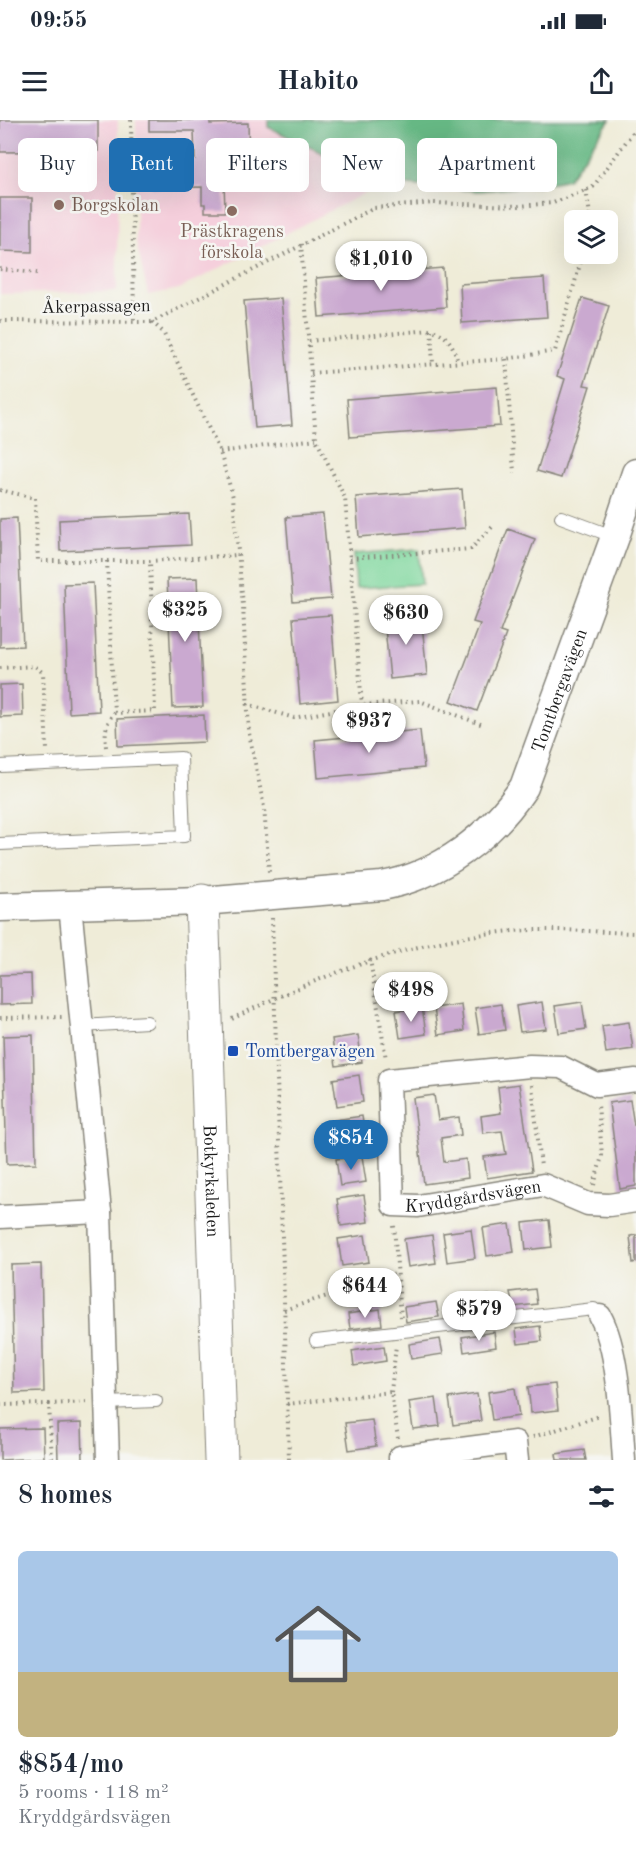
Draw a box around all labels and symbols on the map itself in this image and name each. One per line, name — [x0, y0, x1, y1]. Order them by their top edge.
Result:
place label: Borgskolan — [71, 197, 159, 215]
marker: Borgskolan — [52, 198, 66, 212]
marker: Prästkragens förskola — [225, 204, 239, 218]
place label: Prästkragens förskola — [180, 223, 284, 262]
pin: $1,010 — [332, 241, 430, 292]
street label: Åkerpassagen — [41, 292, 151, 317]
pin: $325 — [149, 592, 221, 643]
pin: $630 — [370, 595, 442, 646]
street label: Tomtbergavägen — [529, 626, 591, 755]
pin: $937 — [333, 703, 405, 754]
pin: $498 — [375, 972, 447, 1023]
place label: Tomtbergavägen — [245, 1043, 375, 1061]
marker: Tomtbergavägen — [226, 1044, 240, 1058]
pin: $854 — [315, 1120, 387, 1171]
street label: Botkyrkaleden — [200, 1124, 221, 1238]
street label: Kryddgårdsvägen — [404, 1177, 543, 1216]
pin: $644 — [329, 1268, 401, 1319]
pin: $579 — [443, 1291, 515, 1342]

